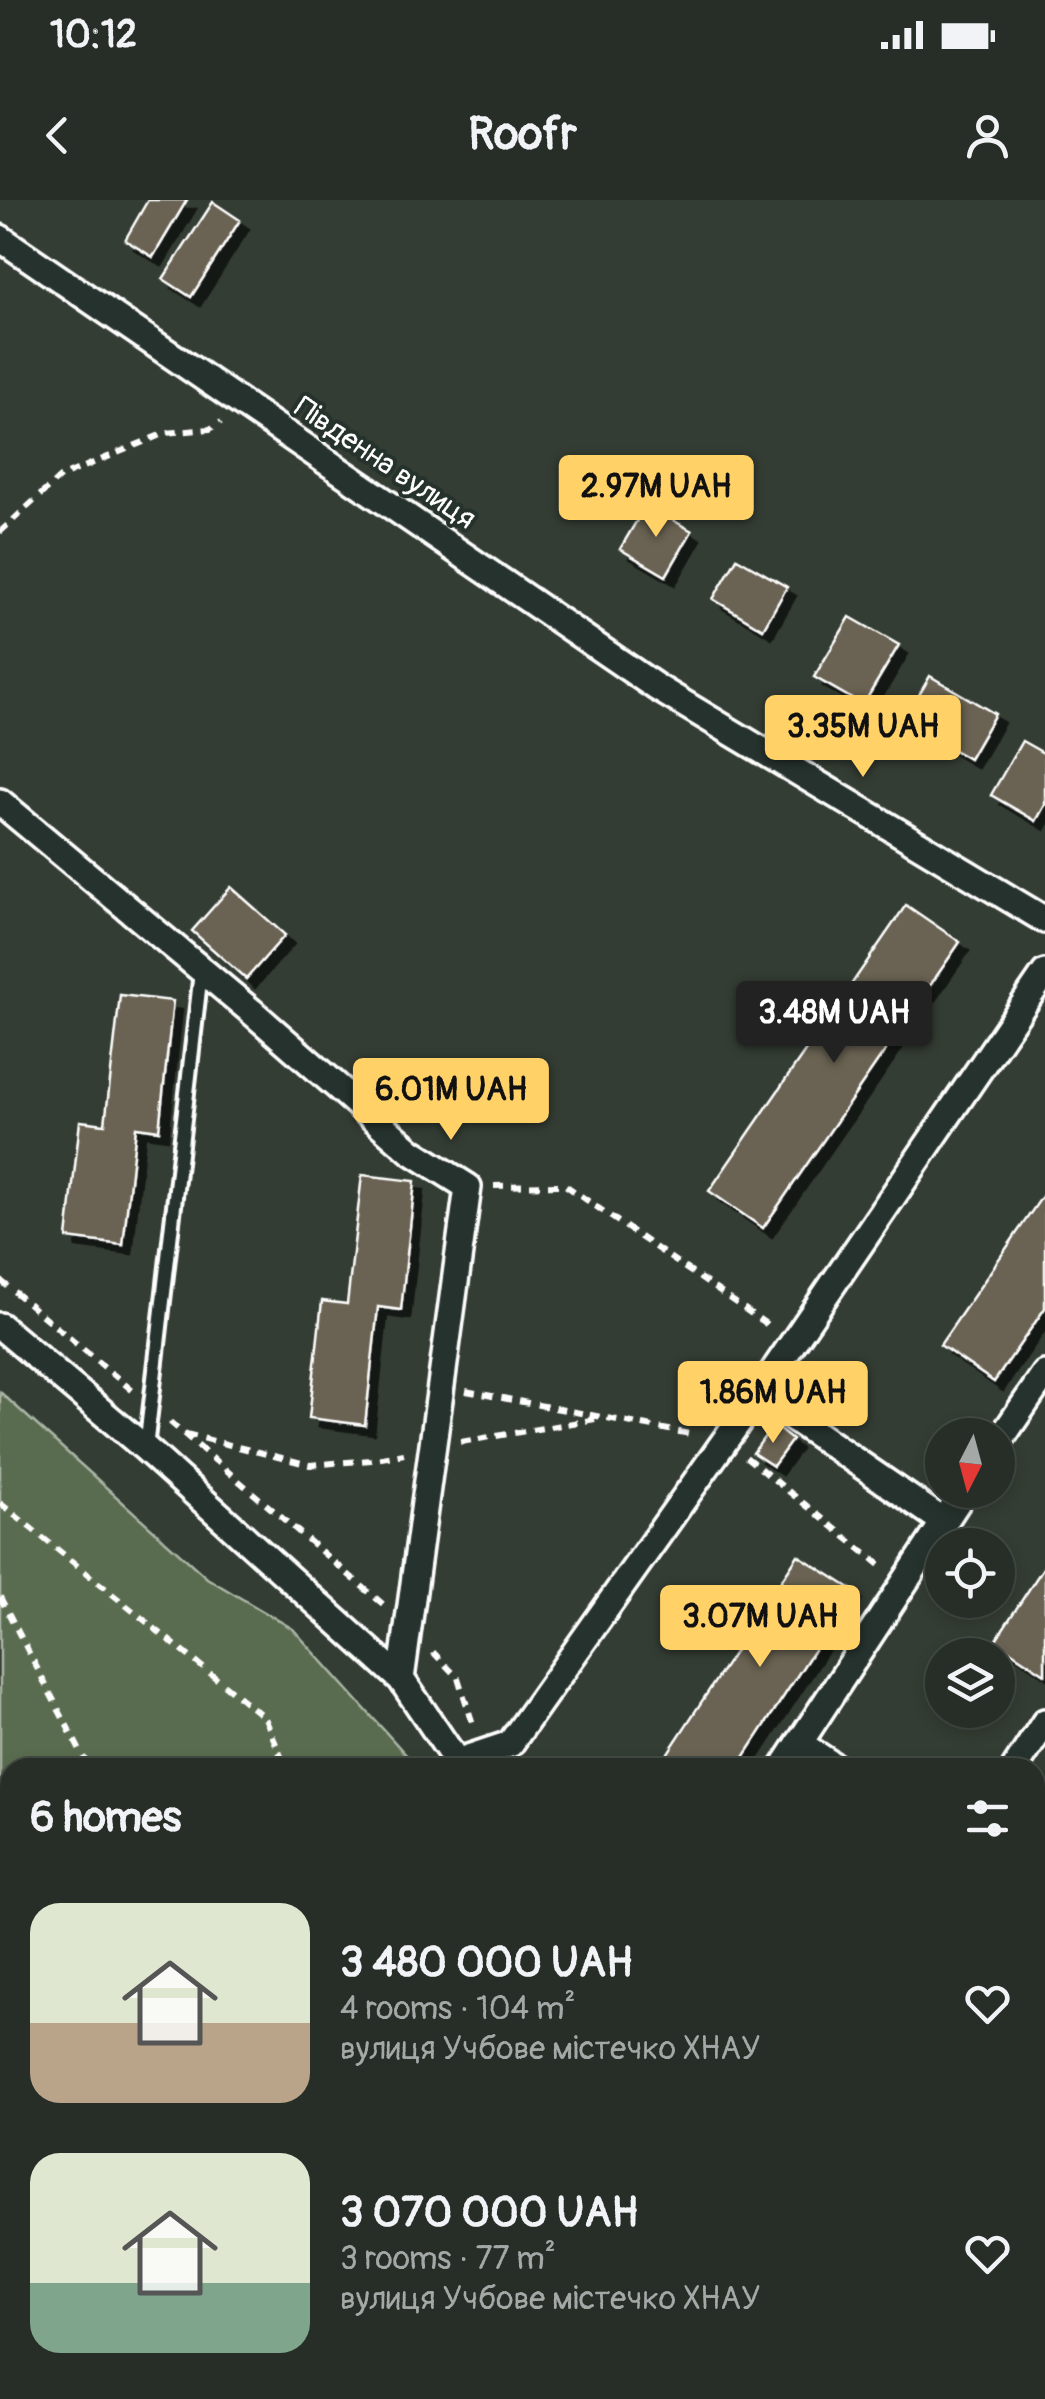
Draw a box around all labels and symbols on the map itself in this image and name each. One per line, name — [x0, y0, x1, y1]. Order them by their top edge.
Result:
street label: Південна вулиця — [287, 389, 483, 537]
pin: 2.97M UAH — [542, 455, 770, 540]
pin: 3.35M UAH — [749, 695, 977, 780]
pin: 3.48M UAH — [720, 981, 948, 1066]
pin: 6.01M UAH — [337, 1058, 565, 1143]
pin: 1.86M UAH — [659, 1361, 887, 1446]
north arrow — [925, 1418, 1015, 1508]
pin: 3.07M UAH — [646, 1585, 874, 1670]

